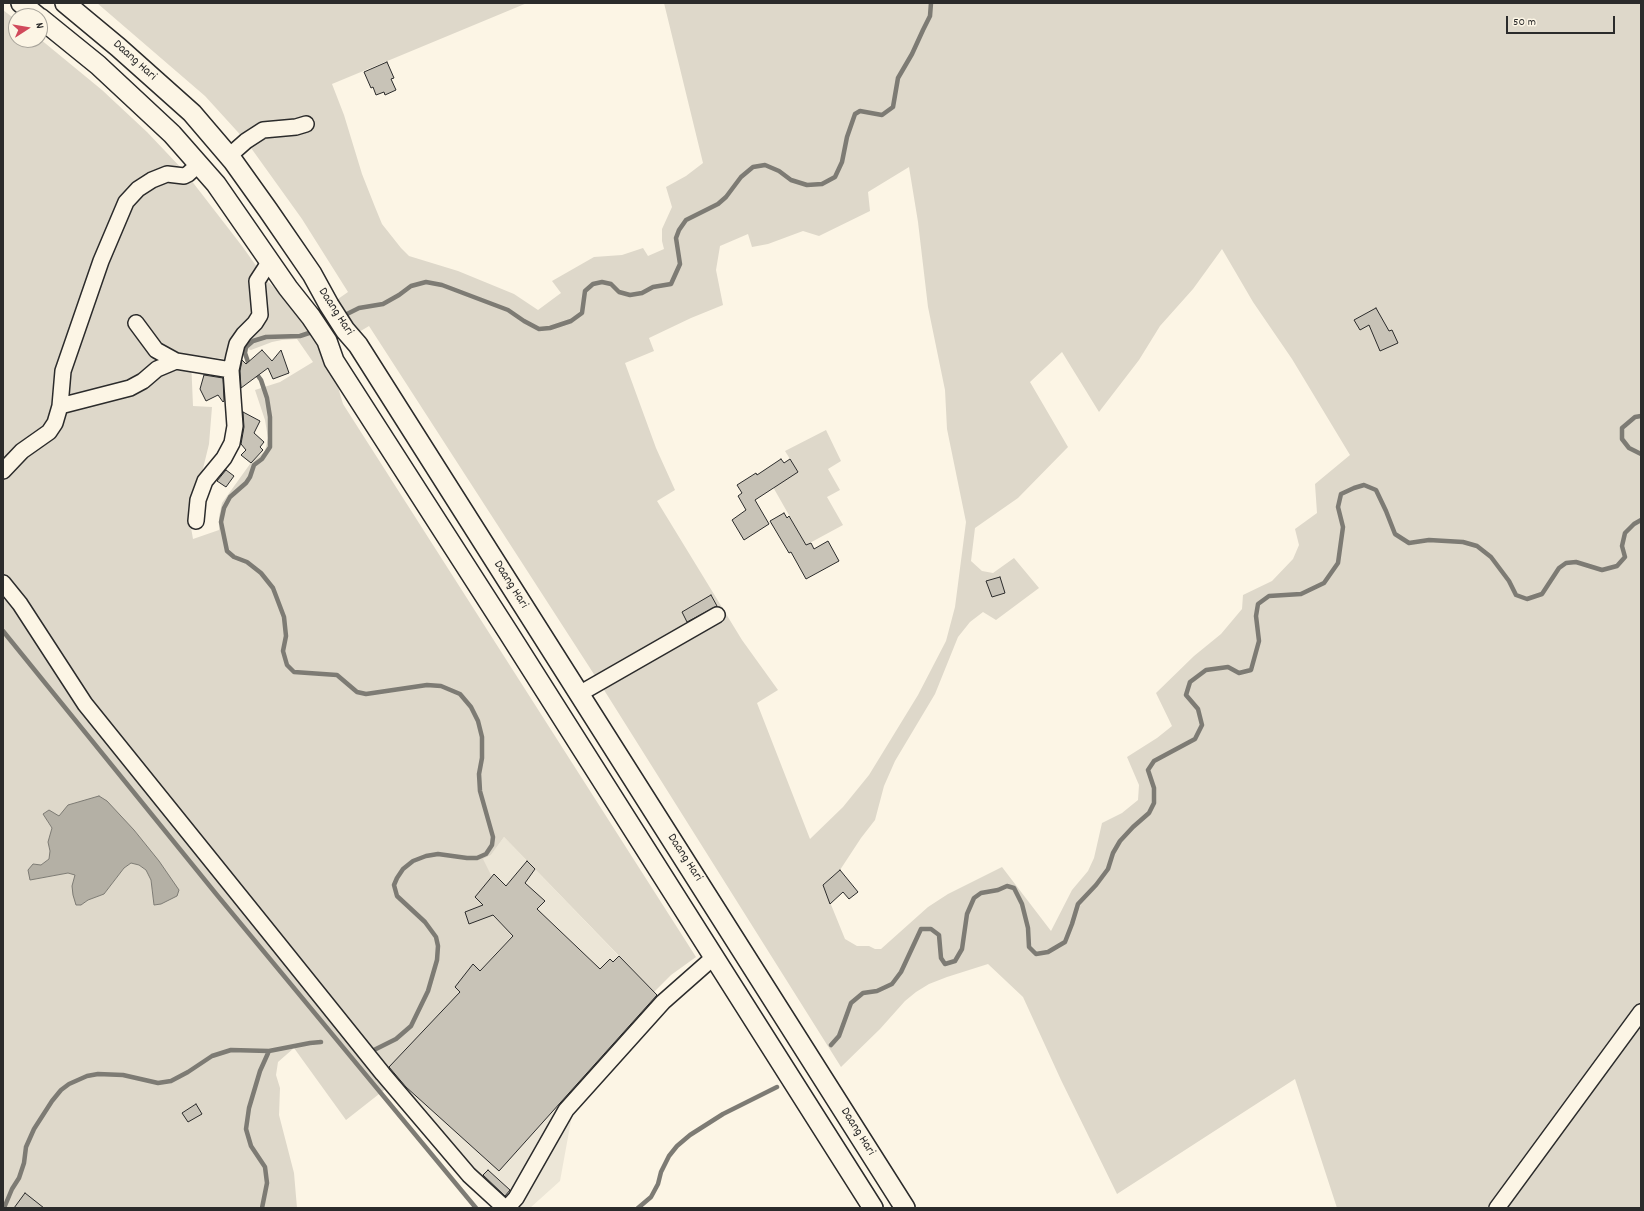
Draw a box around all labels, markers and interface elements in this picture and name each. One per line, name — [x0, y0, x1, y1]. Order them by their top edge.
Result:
north arrow — [8, 8, 48, 48]
scale bar — [1508, 8, 1617, 34]
text: 50 m — [1513, 14, 1536, 31]
text: N — [30, 21, 47, 30]
street label: Daang Hari — [109, 37, 159, 85]
street label: Daang Hari — [314, 285, 356, 339]
street label: Daang Hari — [489, 558, 531, 612]
street label: Daang Hari — [663, 831, 705, 885]
street label: Daang Hari — [836, 1105, 878, 1159]

